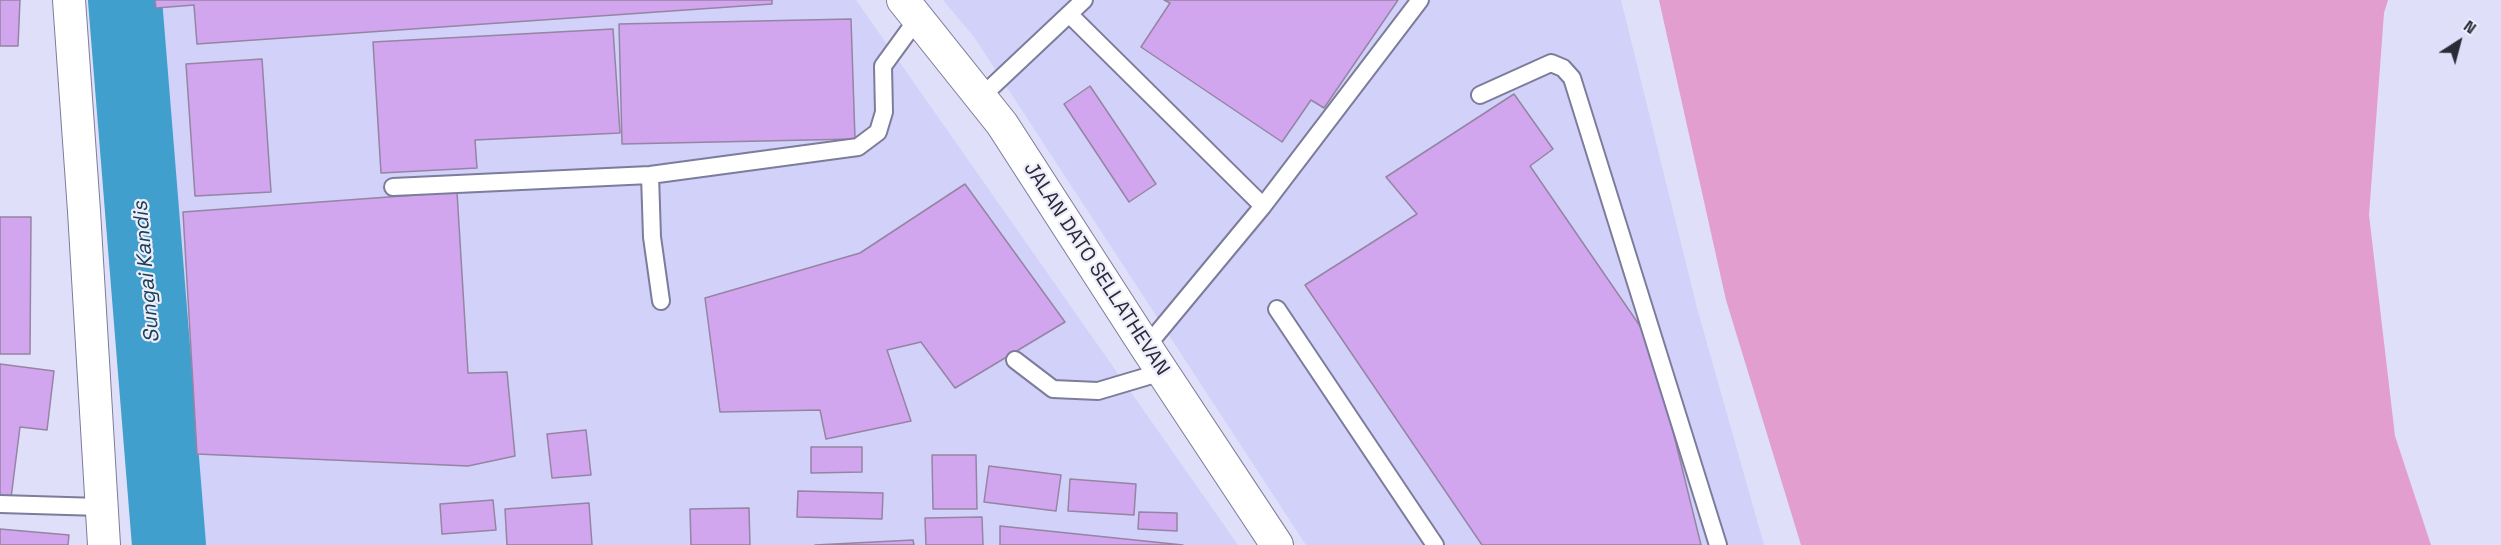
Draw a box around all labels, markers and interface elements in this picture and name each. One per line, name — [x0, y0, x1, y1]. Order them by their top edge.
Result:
north arrow — [2429, 12, 2489, 72]
text: N — [2459, 15, 2480, 39]
street label: JALAN DATO SELLATHEVAN — [1018, 158, 1174, 380]
water label: Sungai Kandis — [128, 200, 166, 344]

